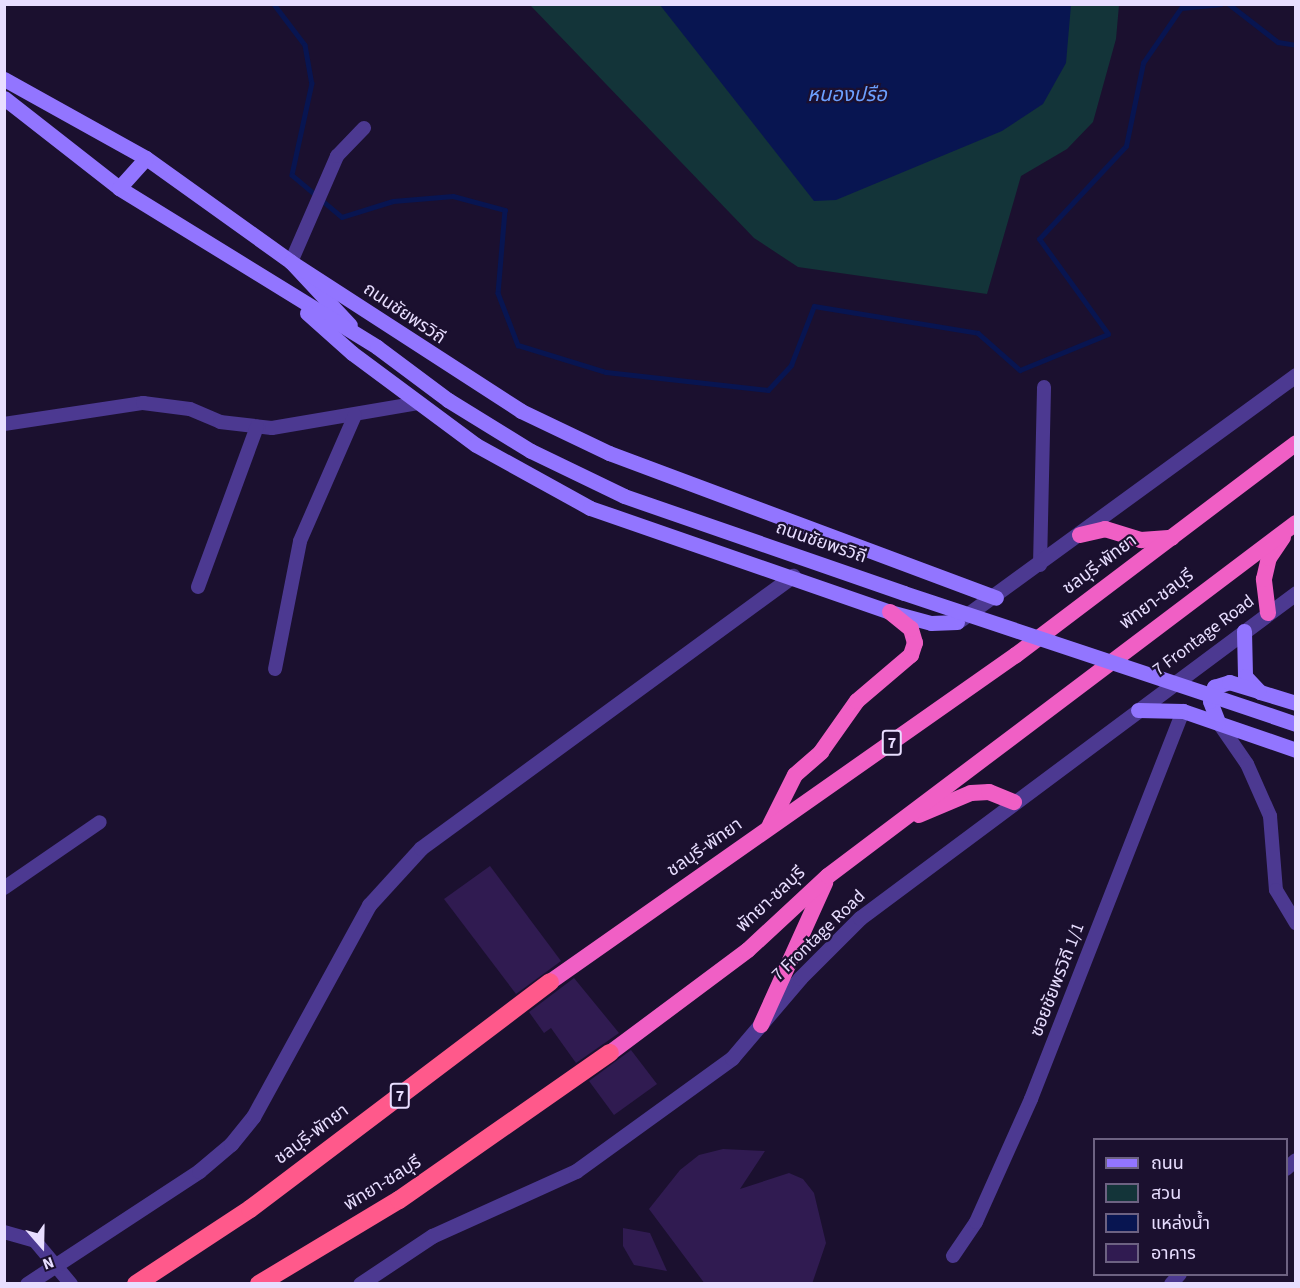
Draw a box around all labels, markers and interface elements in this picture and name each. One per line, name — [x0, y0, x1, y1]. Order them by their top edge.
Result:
water label: หนองปรือ — [807, 83, 887, 107]
street label: ถนนชัยพรวิถี — [359, 279, 449, 349]
street label: ถนนชัยพรวิถี — [773, 517, 869, 569]
street label: ชลบุรี-พัทยา — [1059, 530, 1141, 600]
street label: พัทยา-ชลบุรี — [1116, 565, 1198, 635]
street label: 7 Frontage Road — [1149, 591, 1259, 681]
road number: 7 — [882, 730, 902, 756]
street label: ชลบุรี-พัทยา — [663, 814, 747, 882]
street label: พัทยา-ชลบุรี — [732, 862, 810, 938]
street label: 7 Frontage Road — [768, 886, 870, 986]
street label: ซอยชัยพรวิถี 1/1 — [1026, 920, 1090, 1040]
road number: 7 — [390, 1083, 410, 1109]
street label: ชลบุรี-พัทยา — [271, 1100, 353, 1170]
legend — [1093, 1138, 1288, 1276]
text: ถนน — [1151, 1151, 1184, 1176]
street label: พัทยา-ชลบุรี — [340, 1152, 426, 1216]
text: สวน — [1151, 1181, 1181, 1206]
text: แหล่งน้ำ — [1151, 1211, 1210, 1236]
north arrow — [12, 1216, 72, 1276]
text: อาคาร — [1151, 1241, 1196, 1266]
text: N — [39, 1251, 57, 1275]

